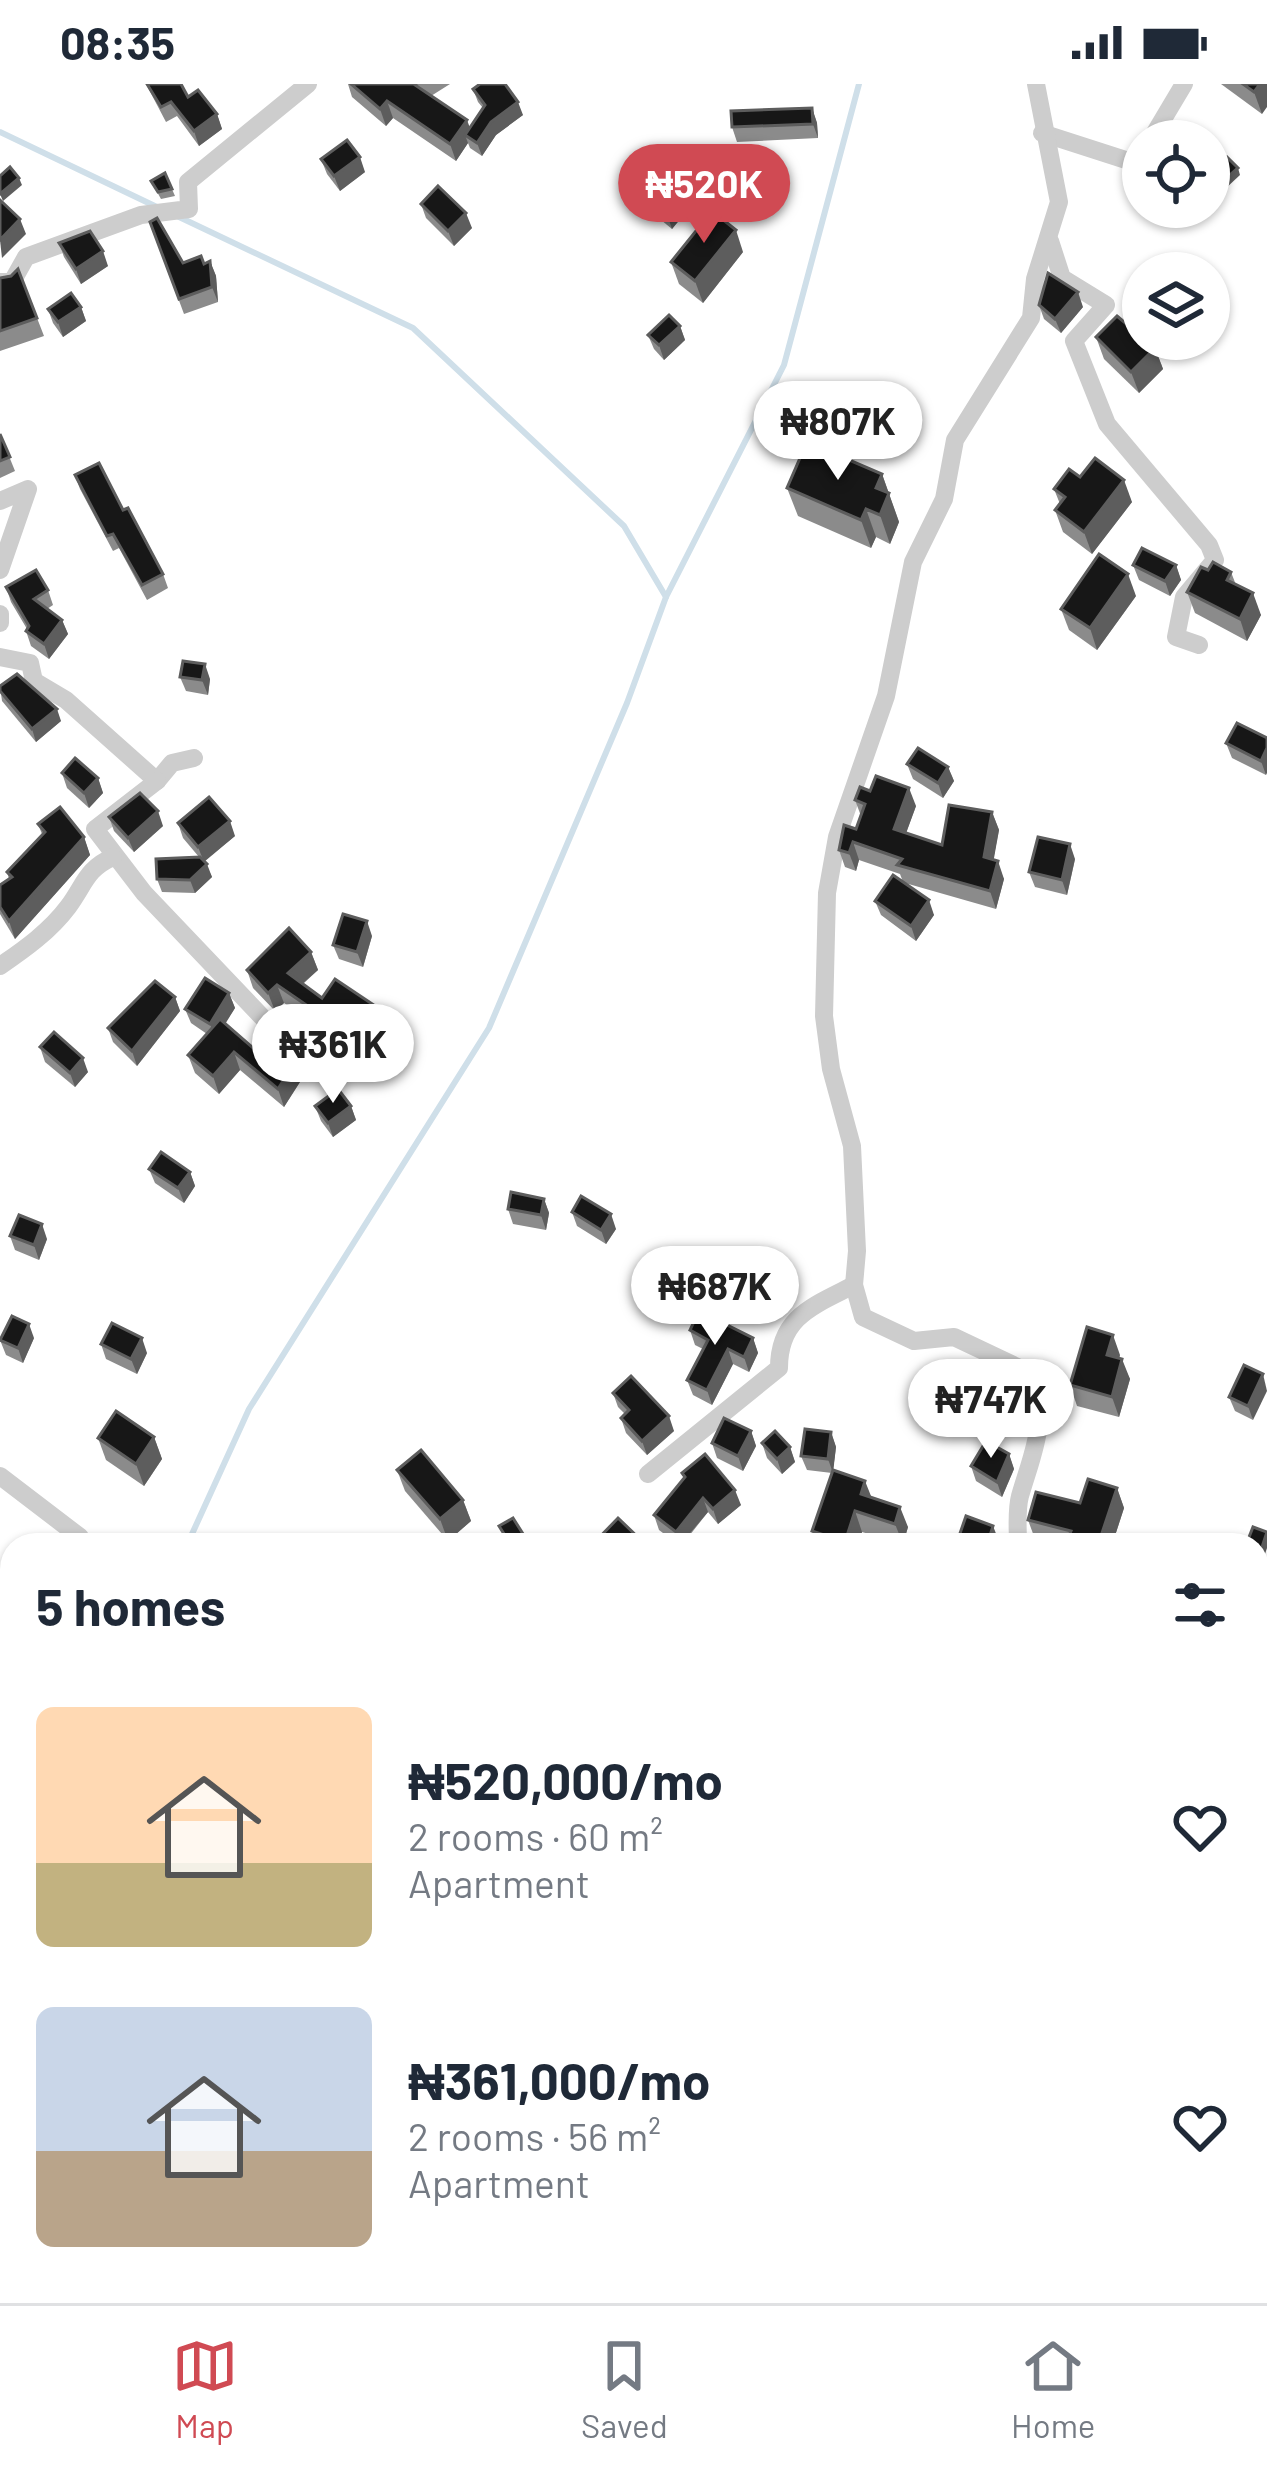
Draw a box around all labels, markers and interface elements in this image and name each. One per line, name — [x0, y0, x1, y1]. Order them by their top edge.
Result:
text: 08:35 — [60, 15, 175, 69]
map controls — [1122, 120, 1230, 360]
button: locate — [1122, 120, 1230, 228]
pin: ₦520K — [620, 144, 788, 246]
text: ₦520K — [645, 159, 763, 206]
button: layers — [1122, 252, 1230, 360]
pin: ₦807K — [754, 381, 922, 483]
text: ₦807K — [780, 396, 896, 443]
pin: ₦361K — [249, 1004, 417, 1106]
text: ₦361K — [279, 1019, 387, 1066]
pin: ₦687K — [631, 1246, 799, 1348]
text: ₦687K — [658, 1261, 772, 1308]
pin: ₦747K — [907, 1359, 1075, 1461]
text: ₦747K — [935, 1374, 1047, 1421]
icon: filters — [1167, 1572, 1233, 1638]
text: 5 homes — [36, 1575, 225, 1636]
text: ₦520,000/mo — [408, 1749, 723, 1810]
icon: home — [132, 1755, 276, 1899]
icon: heart — [1167, 1794, 1233, 1860]
text: 2 rooms · 60 m² — [408, 1812, 663, 1859]
text: Apartment — [408, 1859, 590, 1906]
text: ₦361,000/mo — [408, 2049, 710, 2110]
icon: home — [132, 2055, 276, 2199]
icon: heart — [1167, 2094, 1233, 2160]
text: 2 rooms · 56 m² — [408, 2112, 661, 2159]
text: Apartment — [408, 2159, 590, 2206]
tab: Map — [172, 2333, 238, 2445]
tab: Saved — [581, 2333, 668, 2445]
tab: Home — [1011, 2333, 1095, 2445]

